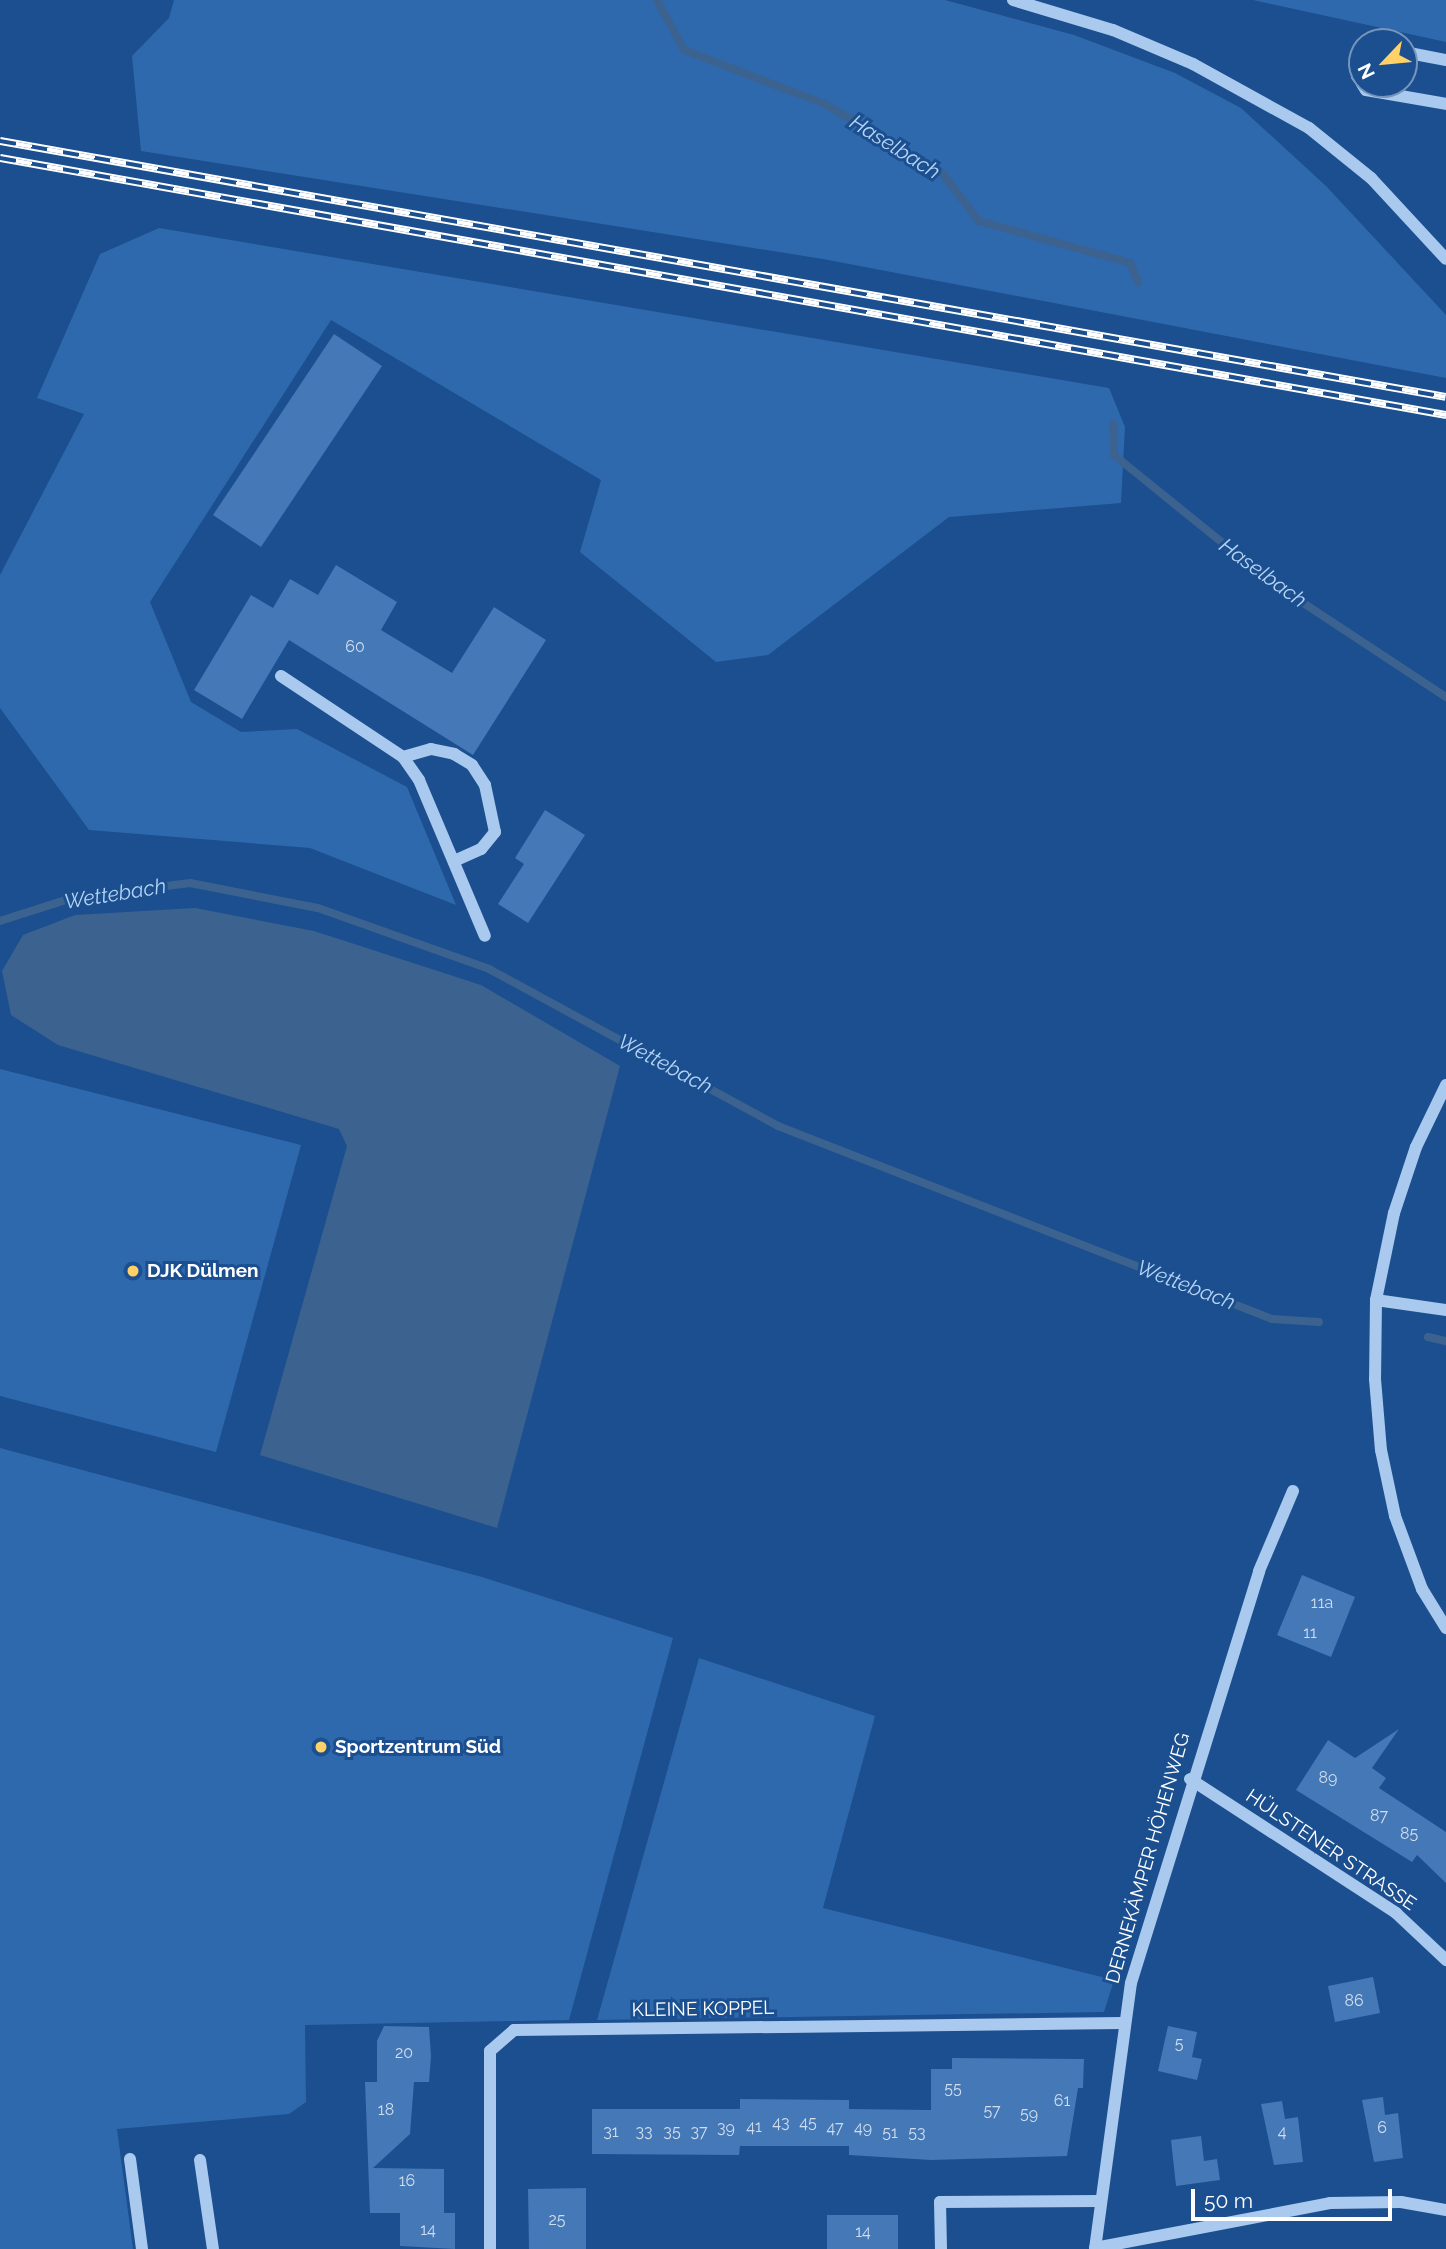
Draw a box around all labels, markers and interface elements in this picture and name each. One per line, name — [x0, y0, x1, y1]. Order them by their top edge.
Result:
north arrow — [1348, 28, 1418, 98]
text: N — [1353, 60, 1379, 83]
water label: Haselbach — [845, 109, 945, 185]
water label: Haselbach — [1214, 533, 1312, 613]
house number: 60 — [345, 637, 365, 657]
water label: Wettebach — [62, 873, 168, 915]
water label: Wettebach — [614, 1029, 716, 1099]
water label: Wettebach — [1133, 1255, 1239, 1315]
place label: DJK Dülmen — [147, 1260, 259, 1282]
marker: DJK Dülmen — [125, 1263, 141, 1279]
house number: 11a — [1311, 1593, 1333, 1613]
house number: 11 — [1303, 1623, 1317, 1643]
street label: DERNEKÄMPER HÖHENWEG — [1101, 1730, 1195, 1986]
place label: Sportzentrum Süd — [335, 1736, 501, 1758]
marker: Sportzentrum Süd — [313, 1739, 329, 1755]
house number: 89 — [1319, 1768, 1337, 1788]
street label: HÜLSTENER STRASSE — [1242, 1785, 1420, 1915]
house number: 87 — [1370, 1806, 1388, 1826]
house number: 85 — [1400, 1824, 1418, 1844]
house number: 86 — [1344, 1991, 1364, 2011]
street label: KLEINE KOPPEL — [631, 1996, 775, 2022]
house number: 5 — [1175, 2034, 1183, 2054]
house number: 20 — [395, 2043, 413, 2063]
house number: 55 — [944, 2079, 962, 2099]
house number: 61 — [1054, 2091, 1070, 2111]
house number: 18 — [378, 2100, 394, 2120]
house number: 57 — [983, 2101, 1001, 2121]
house number: 59 — [1020, 2104, 1038, 2124]
house number: 43 — [772, 2113, 790, 2133]
house number: 45 — [799, 2113, 817, 2133]
house number: 41 — [746, 2117, 762, 2137]
house number: 39 — [717, 2118, 735, 2138]
house number: 47 — [826, 2118, 844, 2138]
house number: 49 — [854, 2118, 872, 2138]
house number: 6 — [1377, 2118, 1387, 2138]
house number: 31 — [603, 2122, 619, 2142]
house number: 33 — [635, 2122, 653, 2142]
house number: 35 — [663, 2122, 681, 2142]
house number: 37 — [690, 2122, 708, 2142]
house number: 4 — [1278, 2122, 1286, 2142]
house number: 51 — [882, 2123, 898, 2143]
house number: 53 — [908, 2123, 926, 2143]
house number: 16 — [399, 2171, 415, 2191]
scale bar — [1194, 2176, 1395, 2220]
text: 50 m — [1204, 2188, 1253, 2213]
house number: 25 — [548, 2210, 566, 2230]
house number: 14 — [420, 2220, 436, 2240]
house number: 14 — [855, 2222, 871, 2242]

